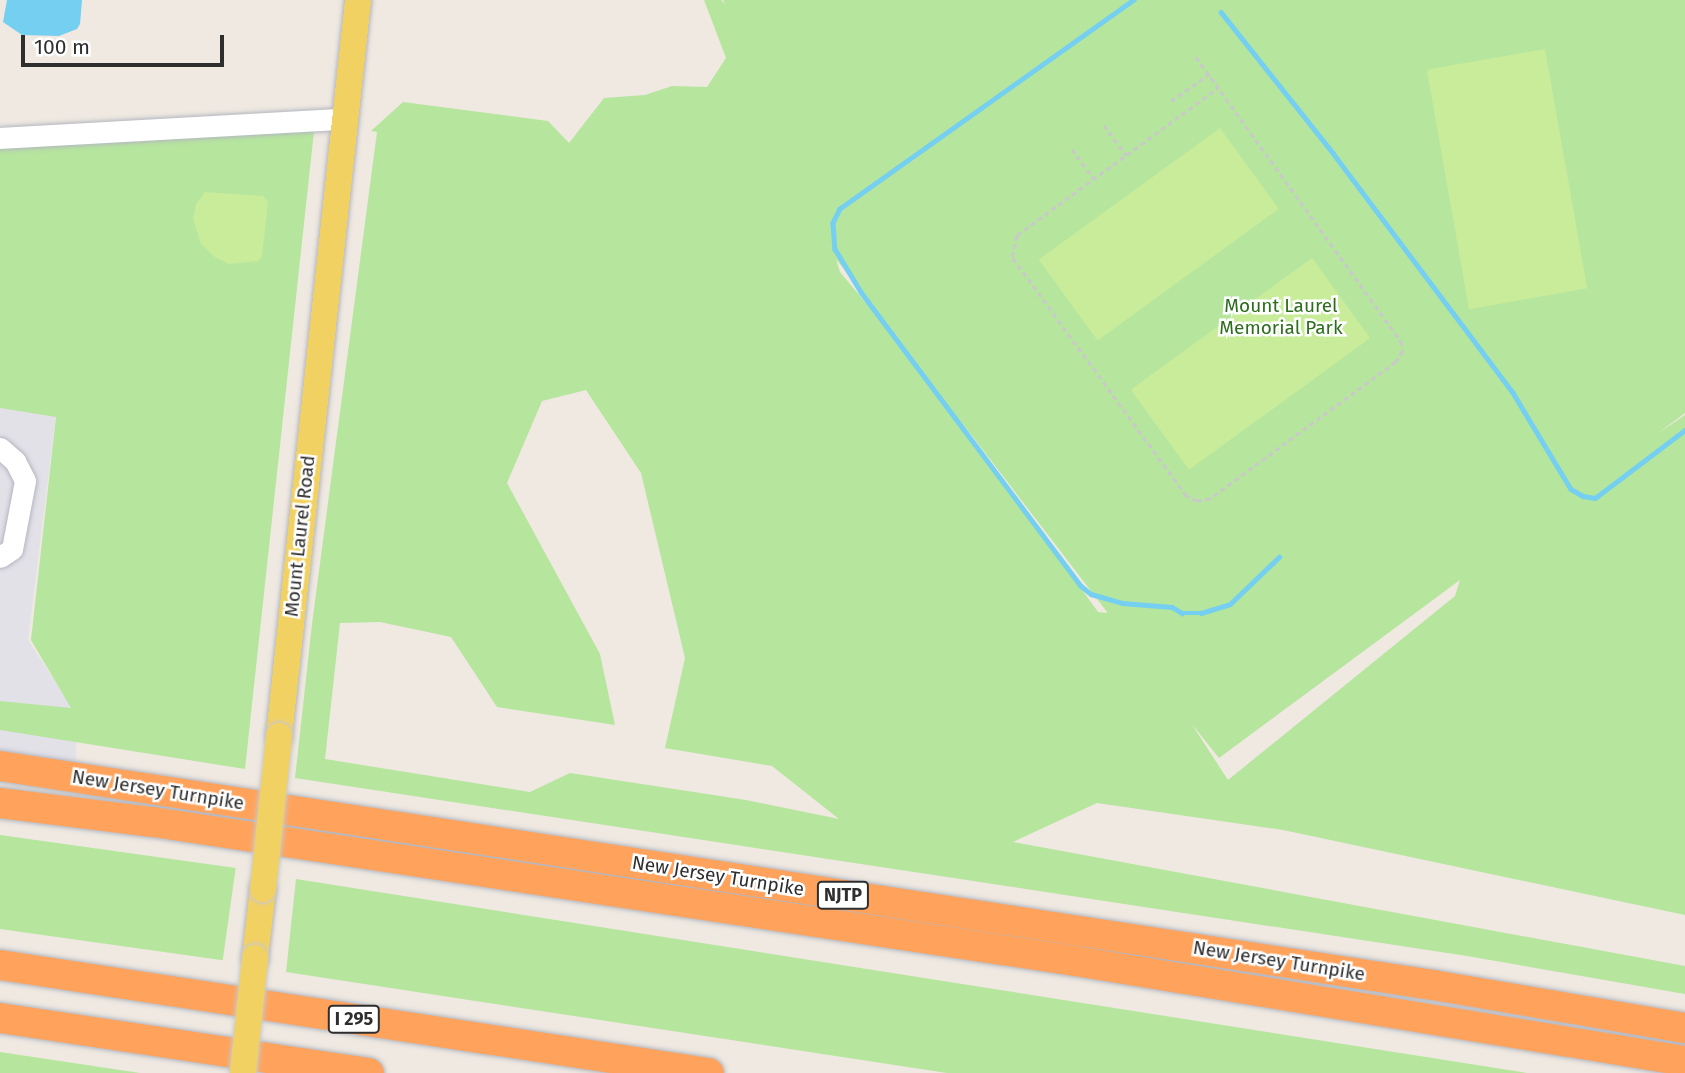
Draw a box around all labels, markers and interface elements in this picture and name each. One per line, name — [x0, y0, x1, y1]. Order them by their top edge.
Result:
scale bar — [24, 21, 228, 65]
text: 100 m — [34, 34, 90, 60]
park label: Mount Laurel Memorial Park — [1219, 295, 1343, 339]
street label: Mount Laurel Road — [280, 454, 320, 618]
street label: New Jersey Turnpike — [70, 765, 246, 815]
street label: New Jersey Turnpike — [630, 851, 806, 901]
road number: NJTP — [817, 880, 869, 910]
street label: New Jersey Turnpike — [1191, 936, 1367, 986]
road number: I 295 — [328, 1004, 380, 1034]

